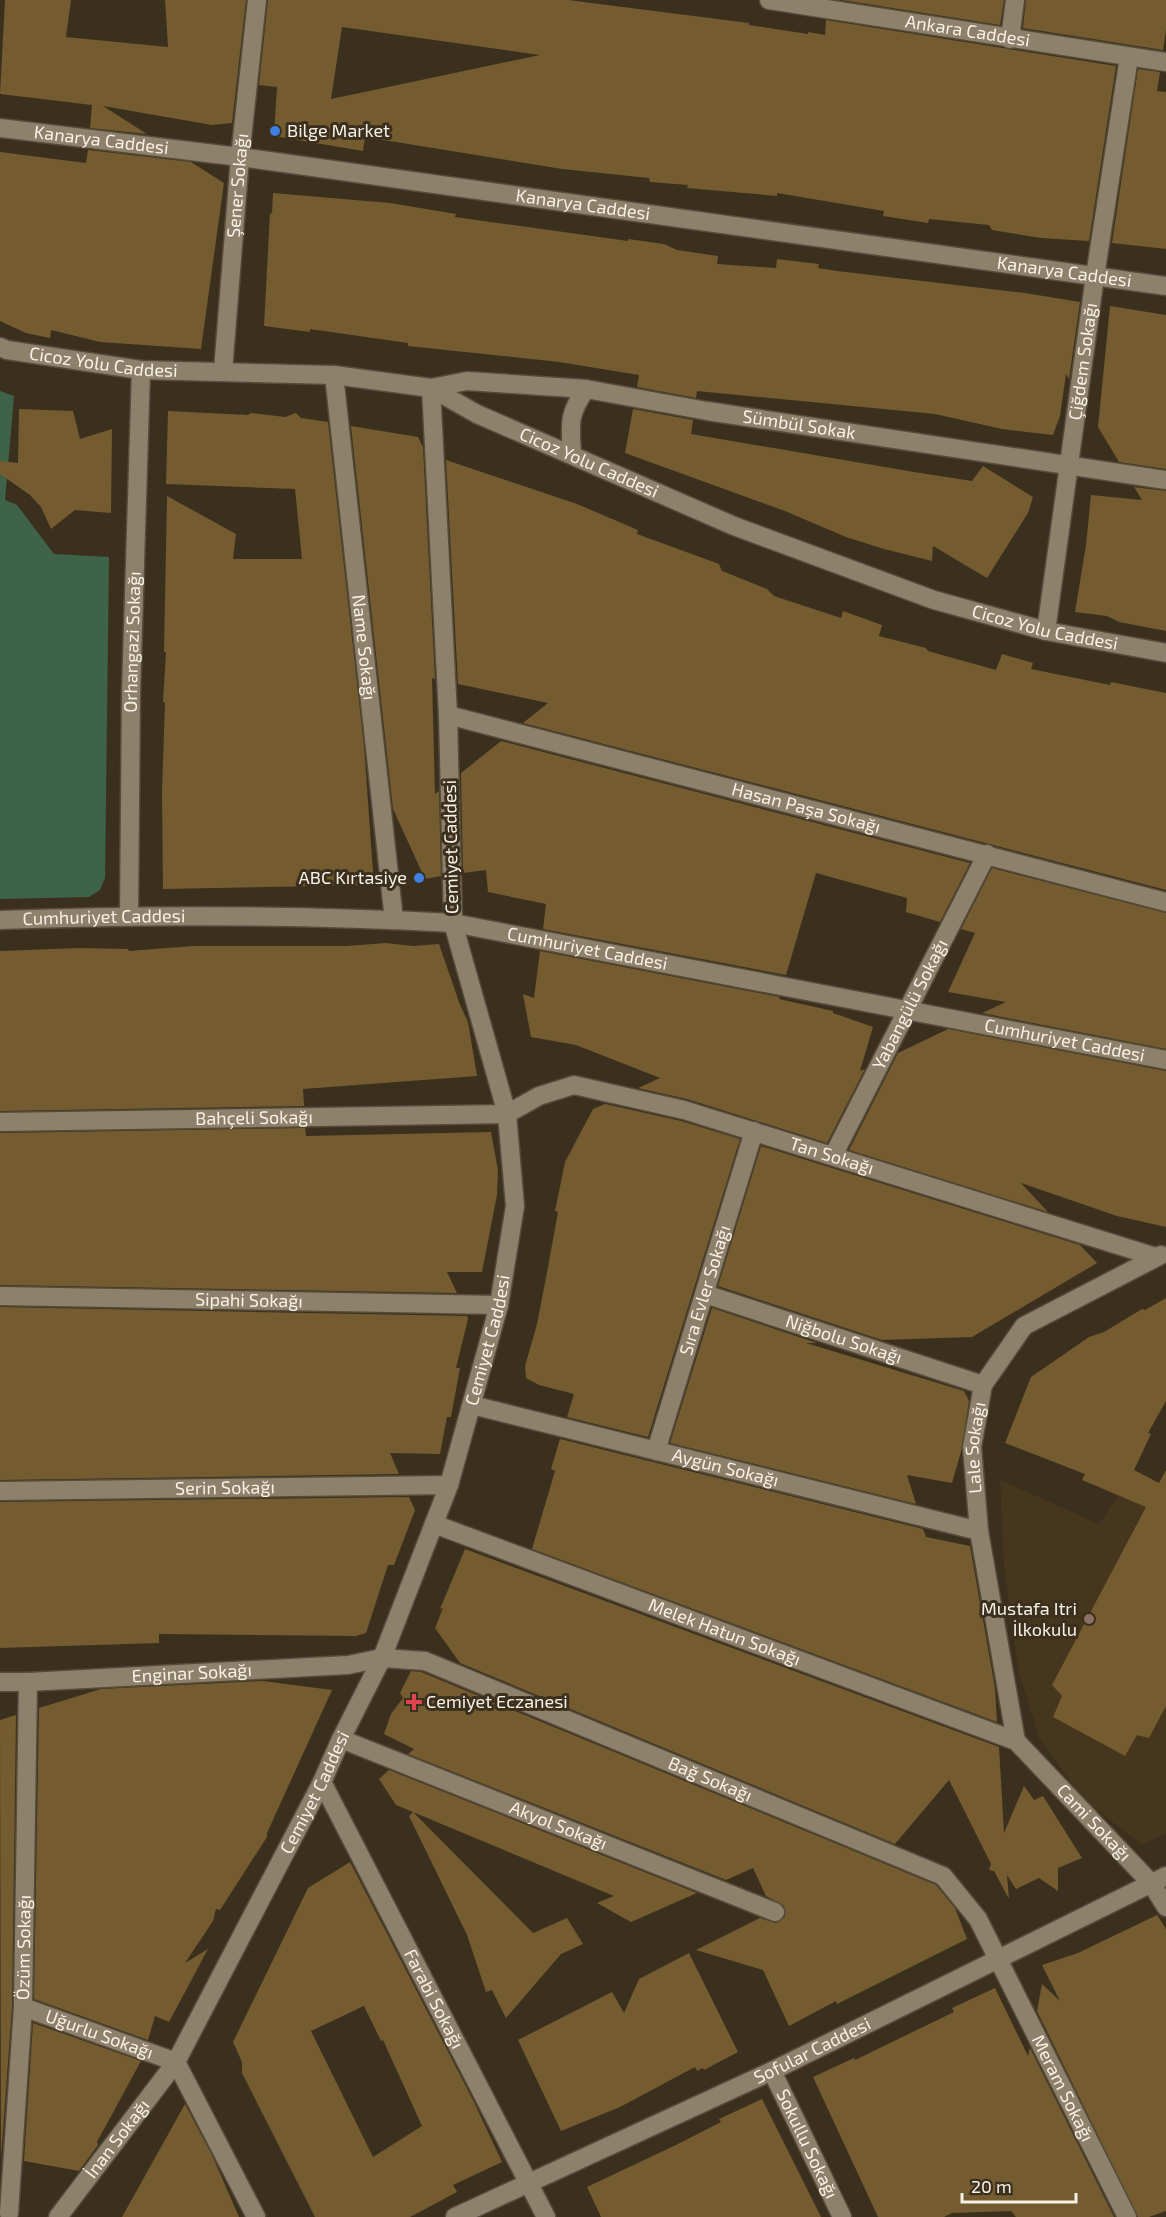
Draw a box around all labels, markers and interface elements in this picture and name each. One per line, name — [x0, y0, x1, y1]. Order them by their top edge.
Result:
street label: Ankara Caddesi — [904, 9, 1032, 51]
place label: Bilge Market — [287, 119, 390, 141]
street label: Kanarya Caddesi — [33, 120, 170, 158]
marker: Bilge Market — [268, 124, 282, 138]
street label: Şener Sokağı — [222, 132, 252, 239]
street label: Kanarya Caddesi — [514, 184, 652, 224]
street label: Kanarya Caddesi — [996, 251, 1133, 291]
street label: Çiğdem Sokağı — [1063, 301, 1101, 422]
street label: Cicoz Yolu Caddesi — [28, 341, 178, 381]
street label: Sümbül Sokak — [741, 404, 857, 443]
street label: Cicoz Yolu Caddesi — [516, 422, 662, 502]
street label: Orhangazi Sokağı — [119, 571, 145, 713]
street label: Name Sokağı — [348, 593, 382, 701]
street label: Cicoz Yolu Caddesi — [970, 599, 1120, 654]
street label: Hasan Paşa Sokağı — [730, 777, 883, 837]
street label: Cemiyet Caddesi — [438, 780, 462, 914]
place label: ABC Kırtasiye — [299, 866, 407, 888]
marker: ABC Kırtasiye — [412, 871, 426, 885]
street label: Cumhuriyet Caddesi — [22, 904, 185, 929]
street label: Cumhuriyet Caddesi — [506, 922, 670, 974]
street label: Yabangülü Sokağı — [867, 935, 952, 1073]
street label: Cumhuriyet Caddesi — [983, 1013, 1147, 1066]
street label: Bahçeli Sokağı — [195, 1105, 313, 1129]
street label: Tan Sokağı — [787, 1132, 877, 1179]
street label: Sıra Evler Sokağı — [674, 1222, 735, 1358]
street label: Cemiyet Caddesi — [460, 1273, 514, 1408]
street label: Sipahi Sokağı — [195, 1288, 303, 1311]
street label: Niğbolu Sokağı — [783, 1309, 905, 1368]
street label: Lale Sokağı — [960, 1400, 990, 1494]
street label: Aygün Sokağı — [670, 1443, 781, 1491]
street label: Serin Sokağı — [175, 1475, 275, 1499]
street label: Melek Hatun Sokağı — [646, 1593, 804, 1670]
place label: Mustafa Itri İlkokulu — [981, 1597, 1077, 1640]
marker: Mustafa Itri İlkokulu — [1082, 1612, 1096, 1626]
street label: Enginar Sokağı — [131, 1658, 252, 1686]
place label: Cemiyet Eczanesi — [426, 1690, 568, 1712]
marker: Cemiyet Eczanesi — [407, 1695, 421, 1709]
street label: Cemiyet Caddesi — [275, 1727, 353, 1857]
street label: Bağ Sokağı — [665, 1751, 756, 1806]
street label: Cami Sokağı — [1053, 1779, 1136, 1865]
street label: Akyol Sokağı — [507, 1795, 611, 1854]
street label: Özüm Sokağı — [11, 1895, 35, 2000]
street label: Farabi Sokağı — [400, 1945, 469, 2052]
street label: Uğurlu Sokağı — [43, 2004, 156, 2063]
street label: Sofular Caddesi — [750, 2012, 874, 2088]
street label: Meram Sokağı — [1028, 2031, 1099, 2145]
street label: Sokullu Sokağı — [772, 2085, 844, 2202]
street label: İnan Sokağı — [79, 2095, 154, 2182]
scale bar — [962, 2166, 1076, 2204]
text: 20 m — [971, 2175, 1012, 2197]

